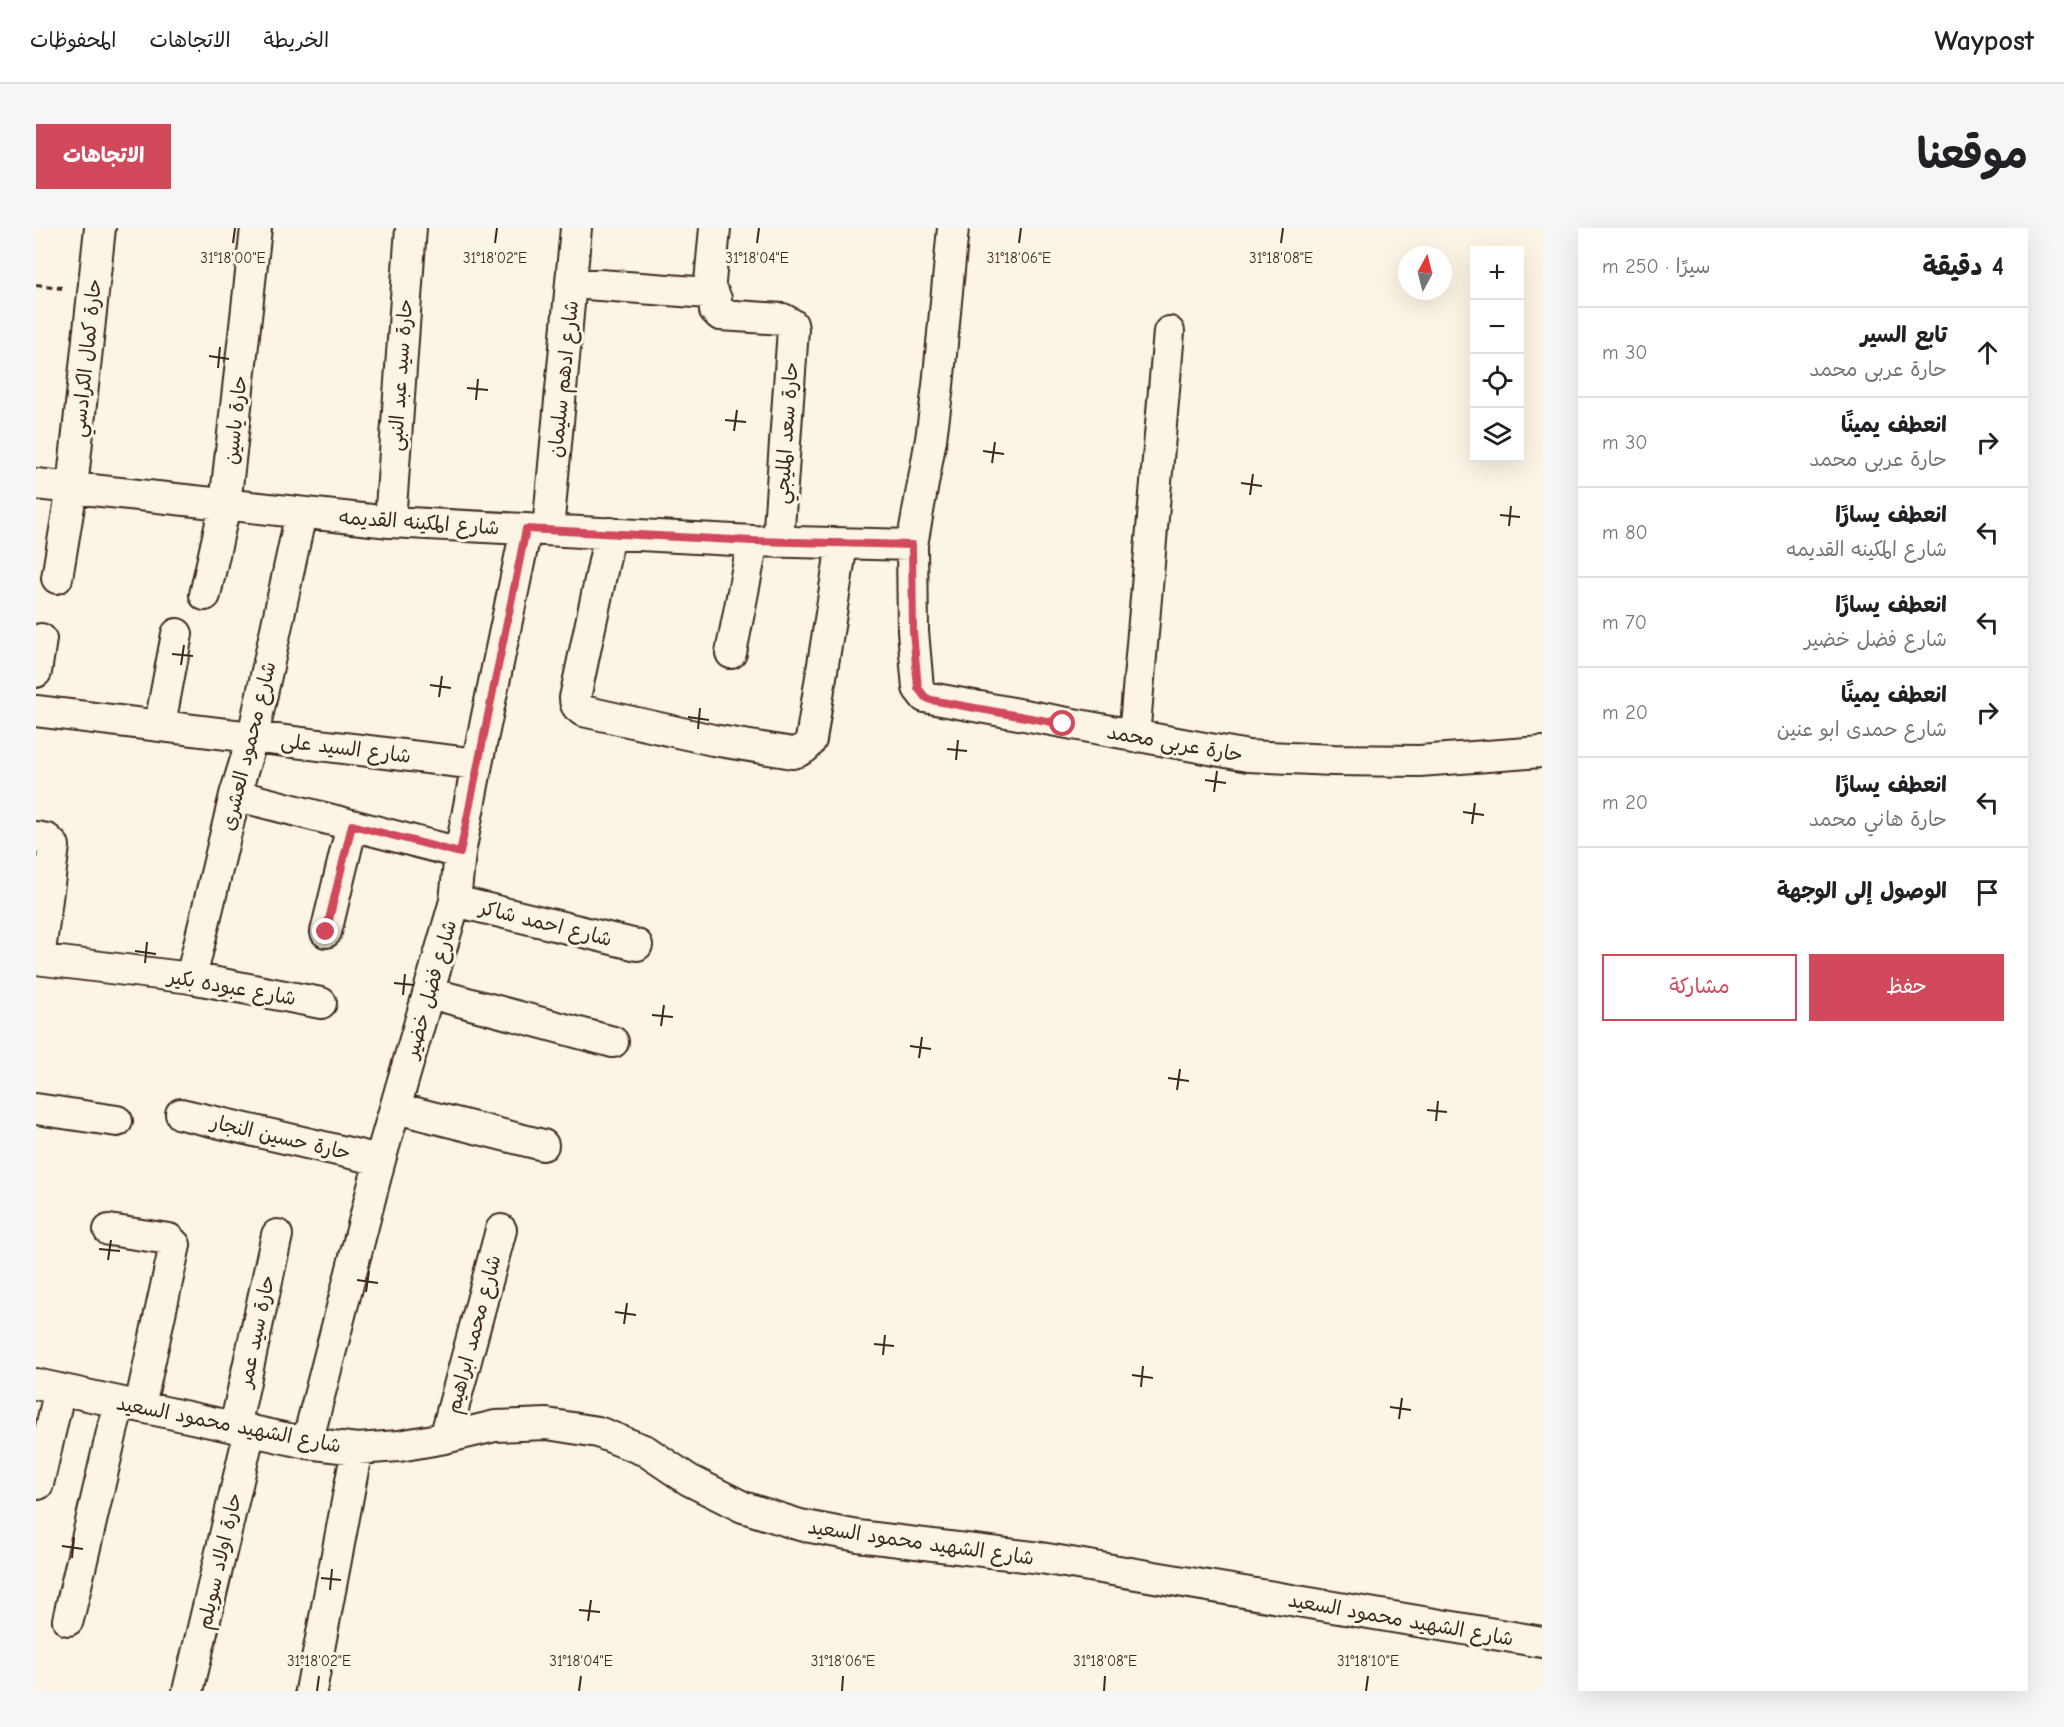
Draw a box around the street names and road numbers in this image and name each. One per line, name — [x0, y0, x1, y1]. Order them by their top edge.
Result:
street label: حارة كمال الكرادسي — [67, 278, 112, 439]
street label: حارة سيد عبد النبى — [384, 298, 418, 452]
street label: شارع ادهم سليمان — [544, 299, 586, 459]
street label: حارة سعد المليجي — [770, 361, 809, 505]
street label: حارة ياسين — [219, 374, 252, 466]
street label: شارع المكينه القديمه — [338, 505, 500, 542]
street label: شارع محمود العشرى — [216, 659, 283, 833]
street label: حارة عربى محمد — [1105, 720, 1245, 768]
street label: شارع السيد على — [279, 729, 412, 770]
street label: شارع احمد شاكر — [475, 895, 614, 953]
street label: شارع فضل خضير — [399, 917, 463, 1063]
street label: شارع عبوده بكير — [164, 965, 298, 1012]
street label: حارة حسين النجار — [207, 1110, 353, 1165]
street label: شارع محمد ابراهيم — [441, 1252, 509, 1417]
street label: حارة سيد عمر — [233, 1273, 280, 1391]
street label: شارع الشهيد محمود السعيد — [114, 1391, 343, 1460]
street label: حارة اولاد سويلم — [193, 1491, 249, 1632]
street label: شارع الشهيد محمود السعيد — [806, 1515, 1036, 1572]
street label: شارع الشهيد محمود السعيد — [1286, 1588, 1515, 1653]

